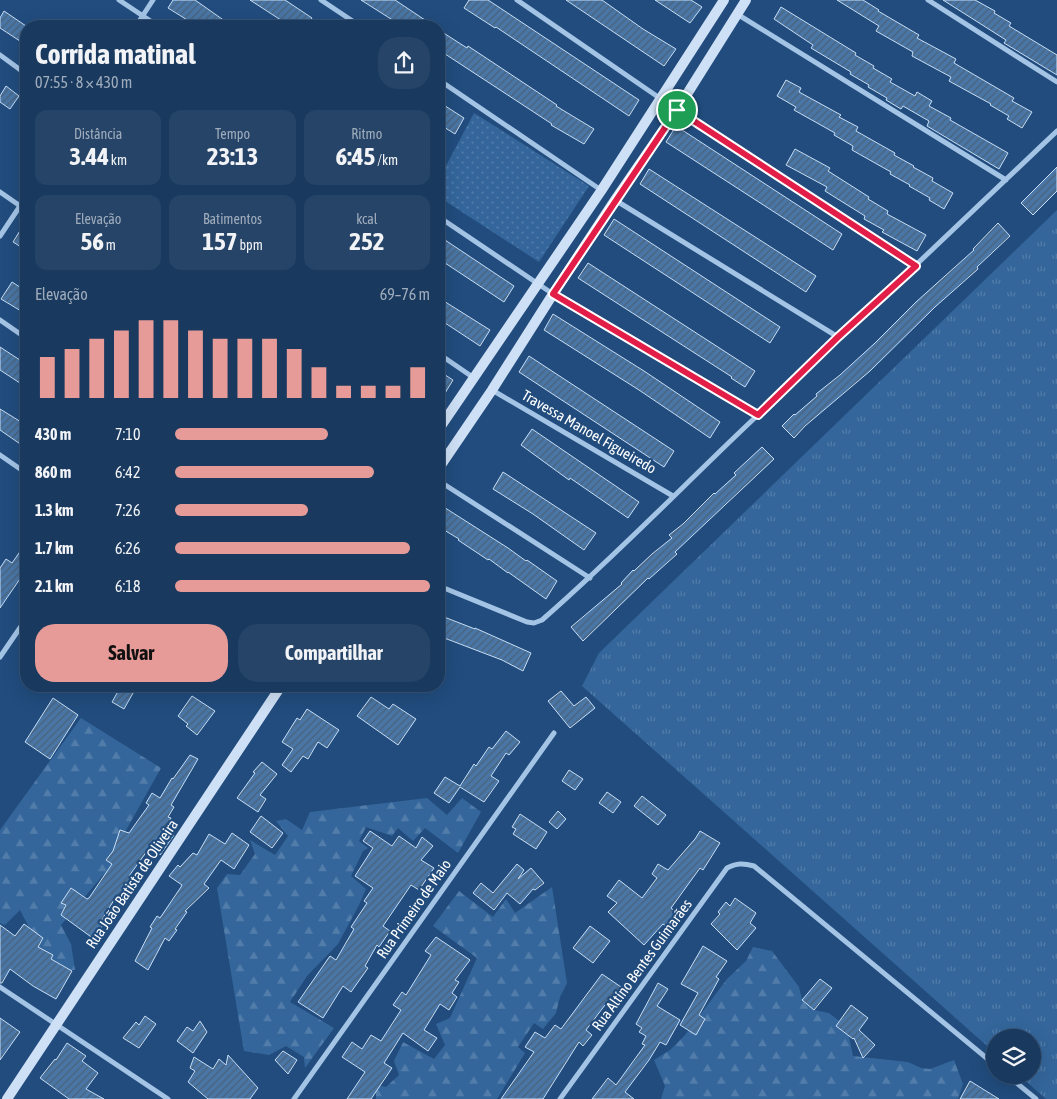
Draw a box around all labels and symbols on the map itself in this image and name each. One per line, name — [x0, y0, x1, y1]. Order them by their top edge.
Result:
pin — [656, 89, 698, 131]
street label: Travessa Manoel Figueiredo — [519, 386, 659, 477]
street label: Rua João Batista de Oliveira — [82, 816, 181, 951]
street label: Rua Primeiro de Maio — [373, 856, 454, 962]
street label: Rua Altíno Bentes Guimarães — [588, 896, 695, 1034]

